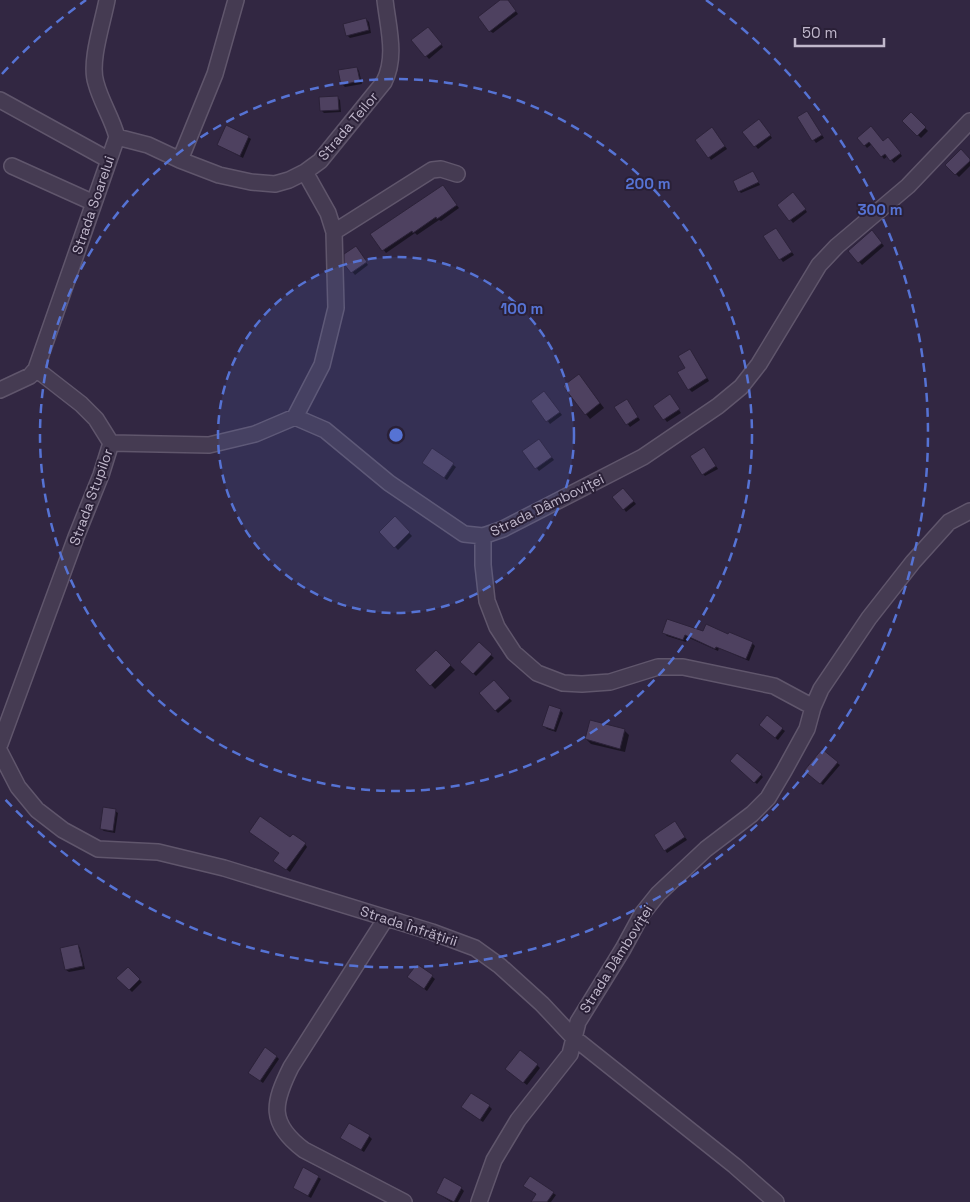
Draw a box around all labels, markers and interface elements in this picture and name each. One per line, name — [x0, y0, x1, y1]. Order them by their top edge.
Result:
scale bar — [795, 15, 884, 47]
text: 50 m — [802, 23, 837, 42]
street label: Strada Teilor — [314, 88, 382, 164]
street label: Strada Soarelui — [68, 154, 118, 256]
text: 200 m — [626, 174, 670, 193]
text: 300 m — [857, 200, 903, 219]
text: 100 m — [501, 299, 543, 318]
centre of rings — [387, 426, 405, 444]
street label: Strada Stupilor — [65, 446, 117, 548]
street label: Strada Dâmboviței — [487, 470, 607, 540]
street label: Strada Înfrățirii — [358, 902, 460, 950]
street label: Strada Dâmboviței — [575, 902, 657, 1016]

